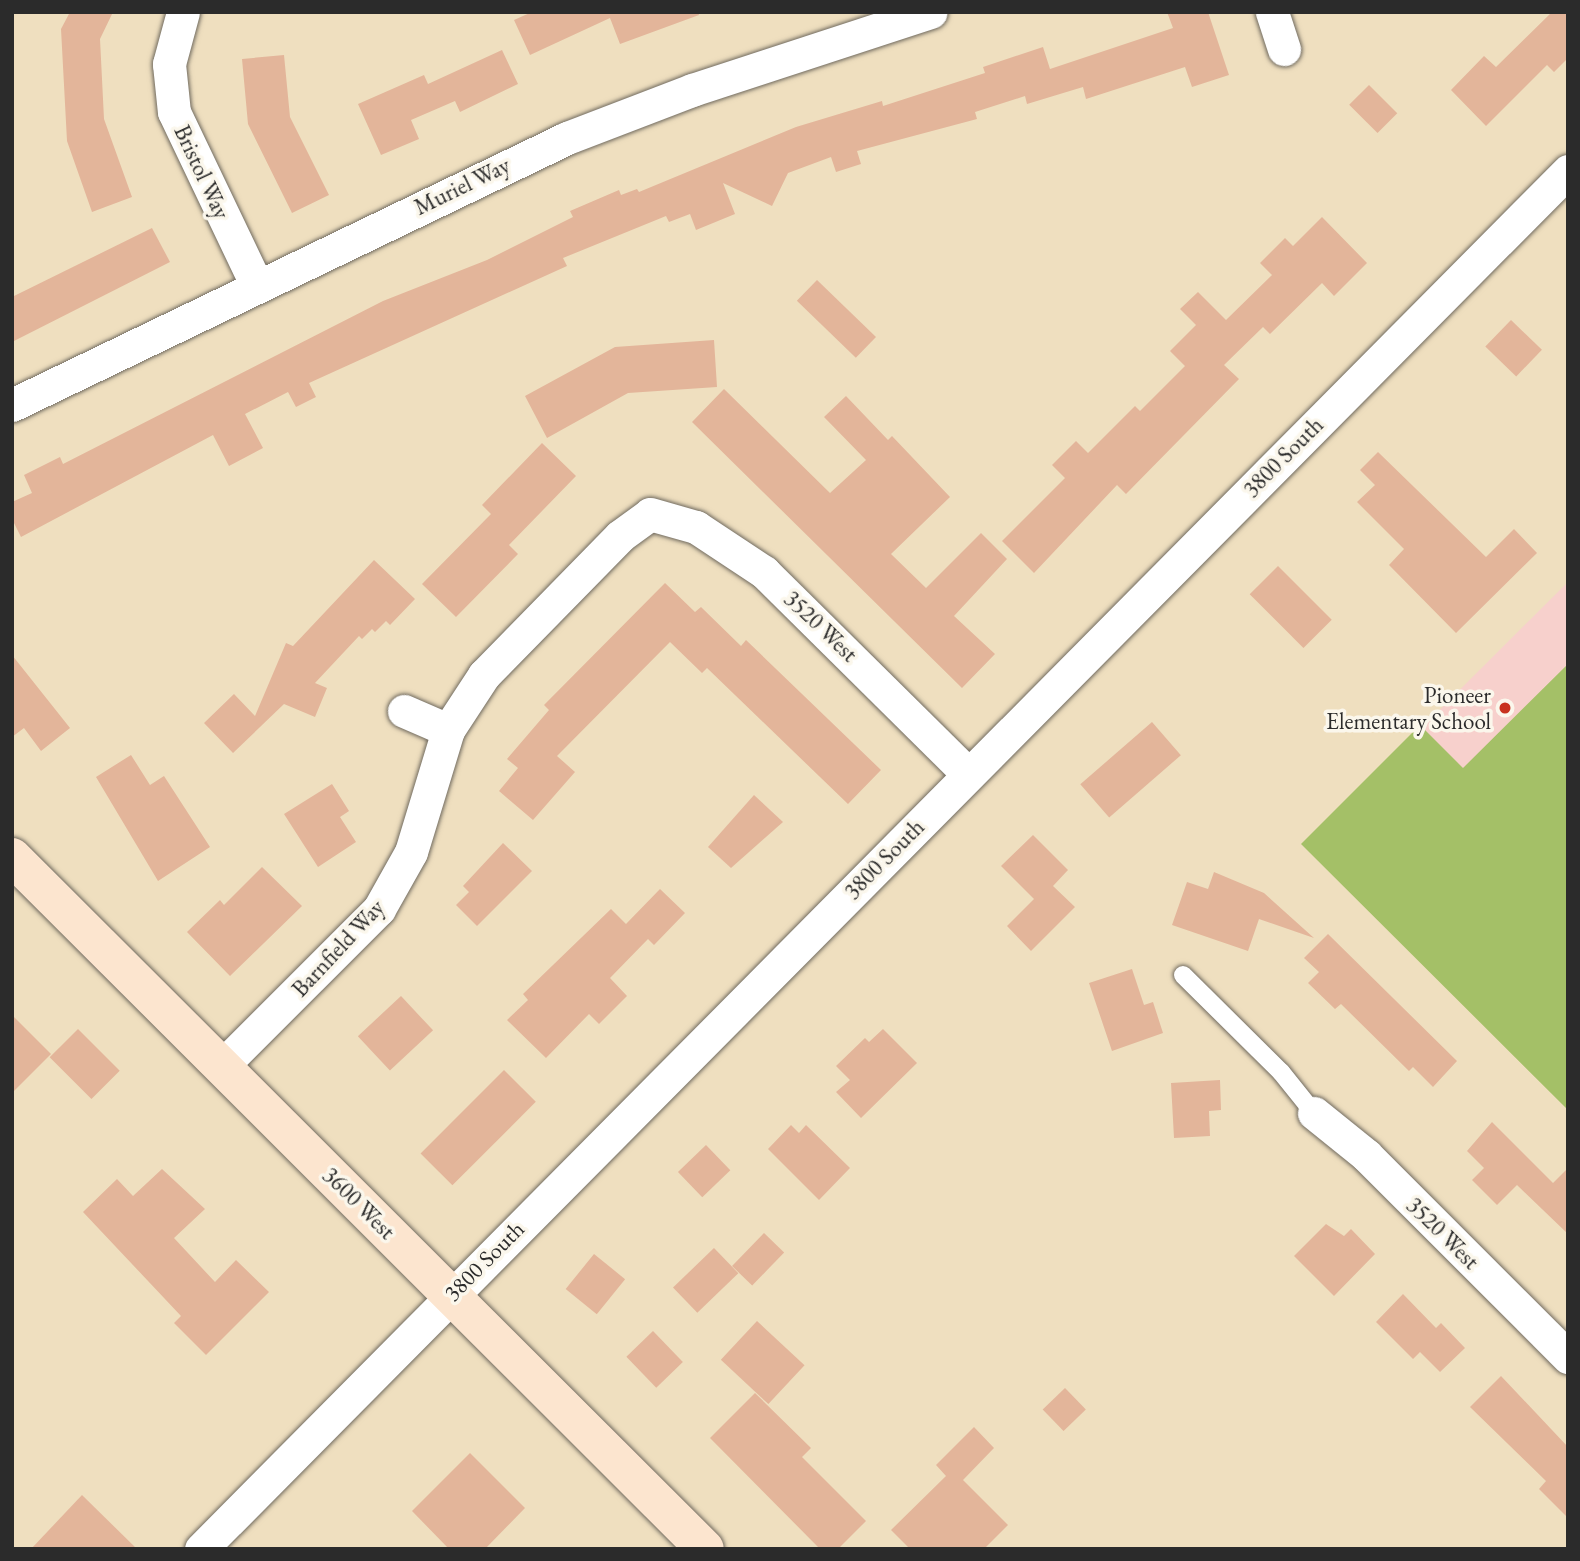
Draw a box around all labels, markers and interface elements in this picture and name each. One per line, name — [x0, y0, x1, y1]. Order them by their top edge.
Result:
street label: Bristol Way — [168, 121, 236, 223]
street label: Muriel Way — [410, 151, 514, 221]
street label: 3800 South — [1237, 411, 1329, 503]
street label: 3520 West — [779, 584, 863, 668]
place label: Pioneer Elementary School — [1326, 681, 1491, 735]
marker: Pioneer Elementary School — [1497, 700, 1513, 716]
street label: 3800 South — [838, 813, 930, 905]
street label: Barnfield Way — [286, 894, 390, 1002]
street label: 3600 West — [317, 1161, 401, 1245]
street label: 3520 West — [1401, 1191, 1485, 1275]
street label: 3800 South — [438, 1215, 530, 1307]

